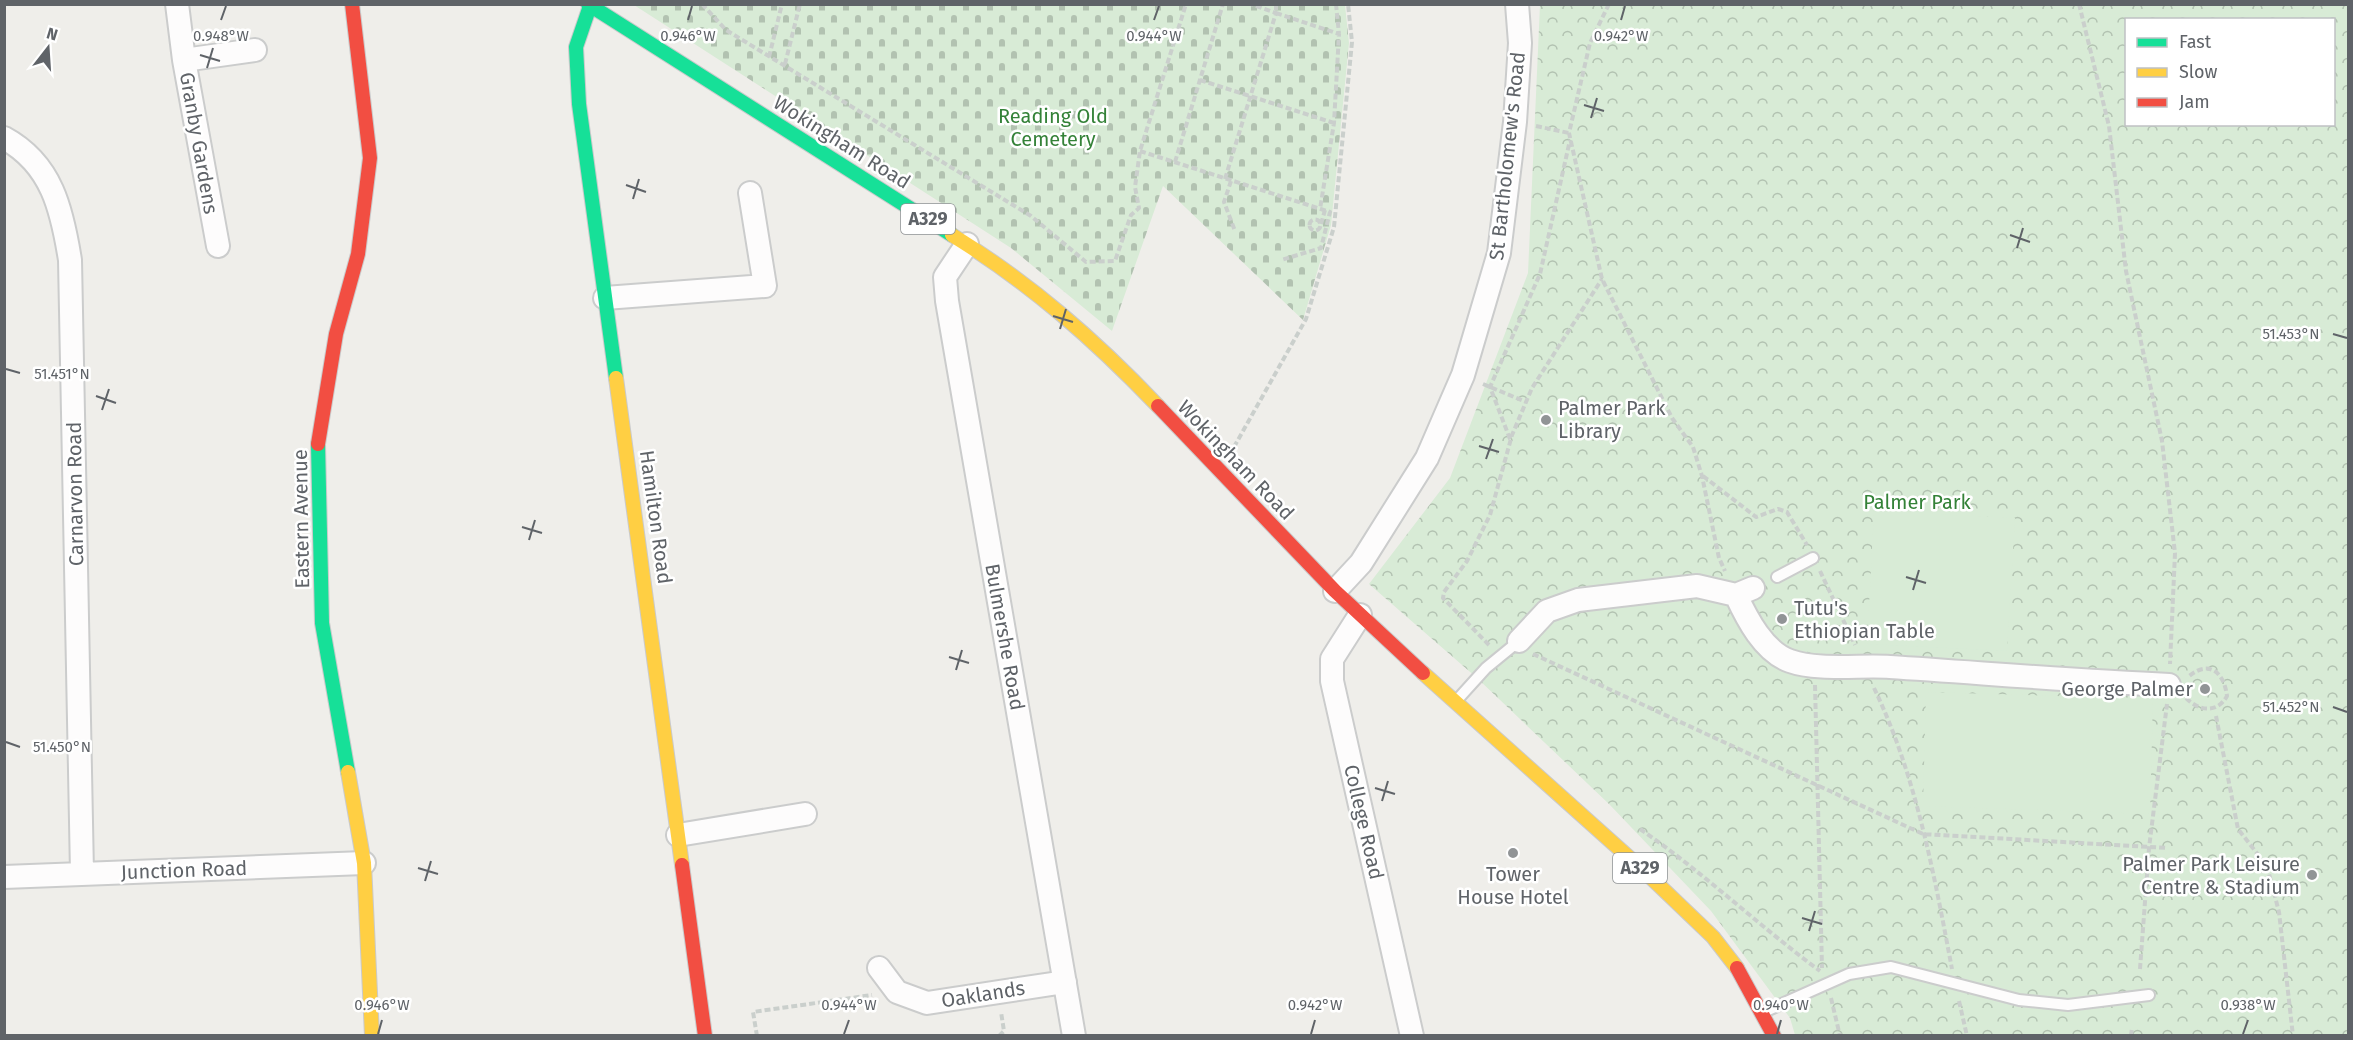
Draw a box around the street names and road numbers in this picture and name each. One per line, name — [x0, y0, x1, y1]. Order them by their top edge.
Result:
street label: St Bartholomew's Road — [1484, 51, 1530, 261]
street label: Granby Gardens — [175, 70, 223, 216]
street label: Wokingham Road — [769, 90, 915, 194]
road number: A329 — [901, 204, 955, 234]
street label: Wokingham Road — [1173, 395, 1299, 525]
street label: Carnarvon Road — [62, 422, 88, 566]
street label: Eastern Avenue — [288, 449, 314, 589]
street label: Hamilton Road — [635, 449, 677, 585]
street label: Bulmershe Road — [980, 562, 1030, 712]
street label: College Road — [1339, 762, 1389, 882]
road number: A329 — [1613, 853, 1667, 883]
street label: Junction Road — [120, 856, 248, 884]
street label: Oaklands — [939, 976, 1027, 1012]

